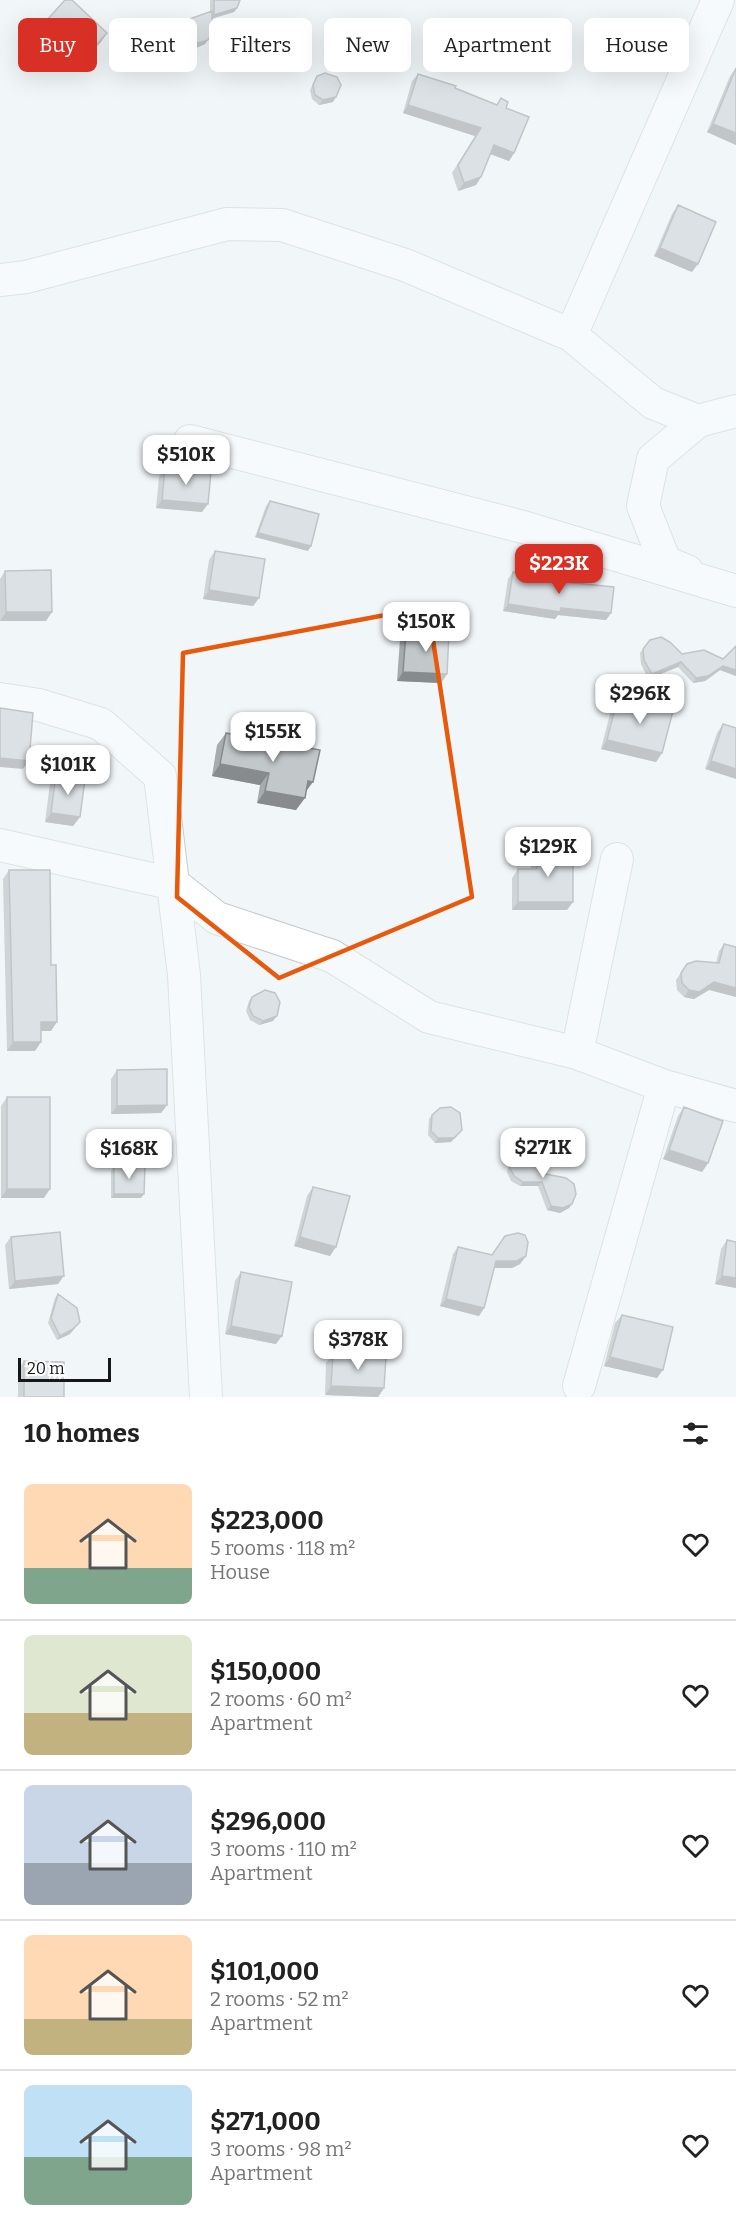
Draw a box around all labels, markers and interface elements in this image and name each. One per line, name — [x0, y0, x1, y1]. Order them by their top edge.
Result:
chip: Buy — [18, 18, 97, 72]
chip: Rent — [109, 18, 197, 72]
chip: Filters — [209, 18, 312, 72]
chip: New — [324, 18, 411, 72]
chip: Apartment — [423, 18, 572, 72]
chip: House — [584, 18, 689, 72]
pin: $510K — [144, 435, 228, 486]
text: $510K — [157, 442, 215, 466]
pin: $223K — [517, 544, 601, 595]
text: $223K — [529, 551, 589, 575]
pin: $150K — [384, 602, 468, 653]
text: $150K — [397, 609, 455, 633]
pin: $296K — [598, 674, 682, 725]
text: $296K — [609, 681, 671, 705]
pin: $155K — [231, 712, 315, 763]
text: $155K — [245, 719, 301, 743]
pin: $101K — [26, 745, 110, 796]
text: $101K — [40, 752, 96, 776]
pin: $129K — [506, 827, 590, 878]
text: $129K — [519, 834, 577, 858]
pin: $271K — [501, 1128, 585, 1179]
pin: $168K — [87, 1129, 171, 1180]
text: $271K — [514, 1135, 572, 1159]
text: $168K — [100, 1136, 158, 1160]
pin: $378K — [316, 1320, 400, 1371]
text: $378K — [328, 1327, 388, 1351]
scale bar — [18, 1355, 111, 1382]
text: 20 m — [27, 1359, 64, 1378]
icon: filters — [679, 1417, 712, 1450]
text: 10 homes — [24, 1418, 140, 1449]
text: $223,000 — [210, 1505, 324, 1536]
icon: home — [72, 1508, 144, 1580]
icon: heart — [679, 1528, 712, 1561]
text: 5 rooms · 118 m² — [210, 1536, 355, 1560]
text: House — [210, 1560, 270, 1584]
text: $150,000 — [210, 1656, 321, 1687]
icon: home — [72, 1659, 144, 1731]
icon: heart — [679, 1679, 712, 1712]
text: 2 rooms · 60 m² — [210, 1687, 352, 1711]
text: Apartment — [210, 1711, 313, 1735]
text: $296,000 — [210, 1806, 326, 1837]
icon: home — [72, 1809, 144, 1881]
icon: heart — [679, 1829, 712, 1862]
text: 3 rooms · 110 m² — [210, 1837, 357, 1861]
text: Apartment — [210, 1861, 313, 1885]
text: $101,000 — [210, 1956, 319, 1987]
icon: home — [72, 1959, 144, 2031]
icon: heart — [679, 1979, 712, 2012]
text: 2 rooms · 52 m² — [210, 1987, 349, 2011]
text: Apartment — [210, 2011, 313, 2035]
text: $271,000 — [210, 2106, 321, 2137]
icon: home — [72, 2109, 144, 2181]
icon: heart — [679, 2129, 712, 2162]
text: 3 rooms · 98 m² — [210, 2137, 352, 2161]
text: Apartment — [210, 2161, 313, 2185]

